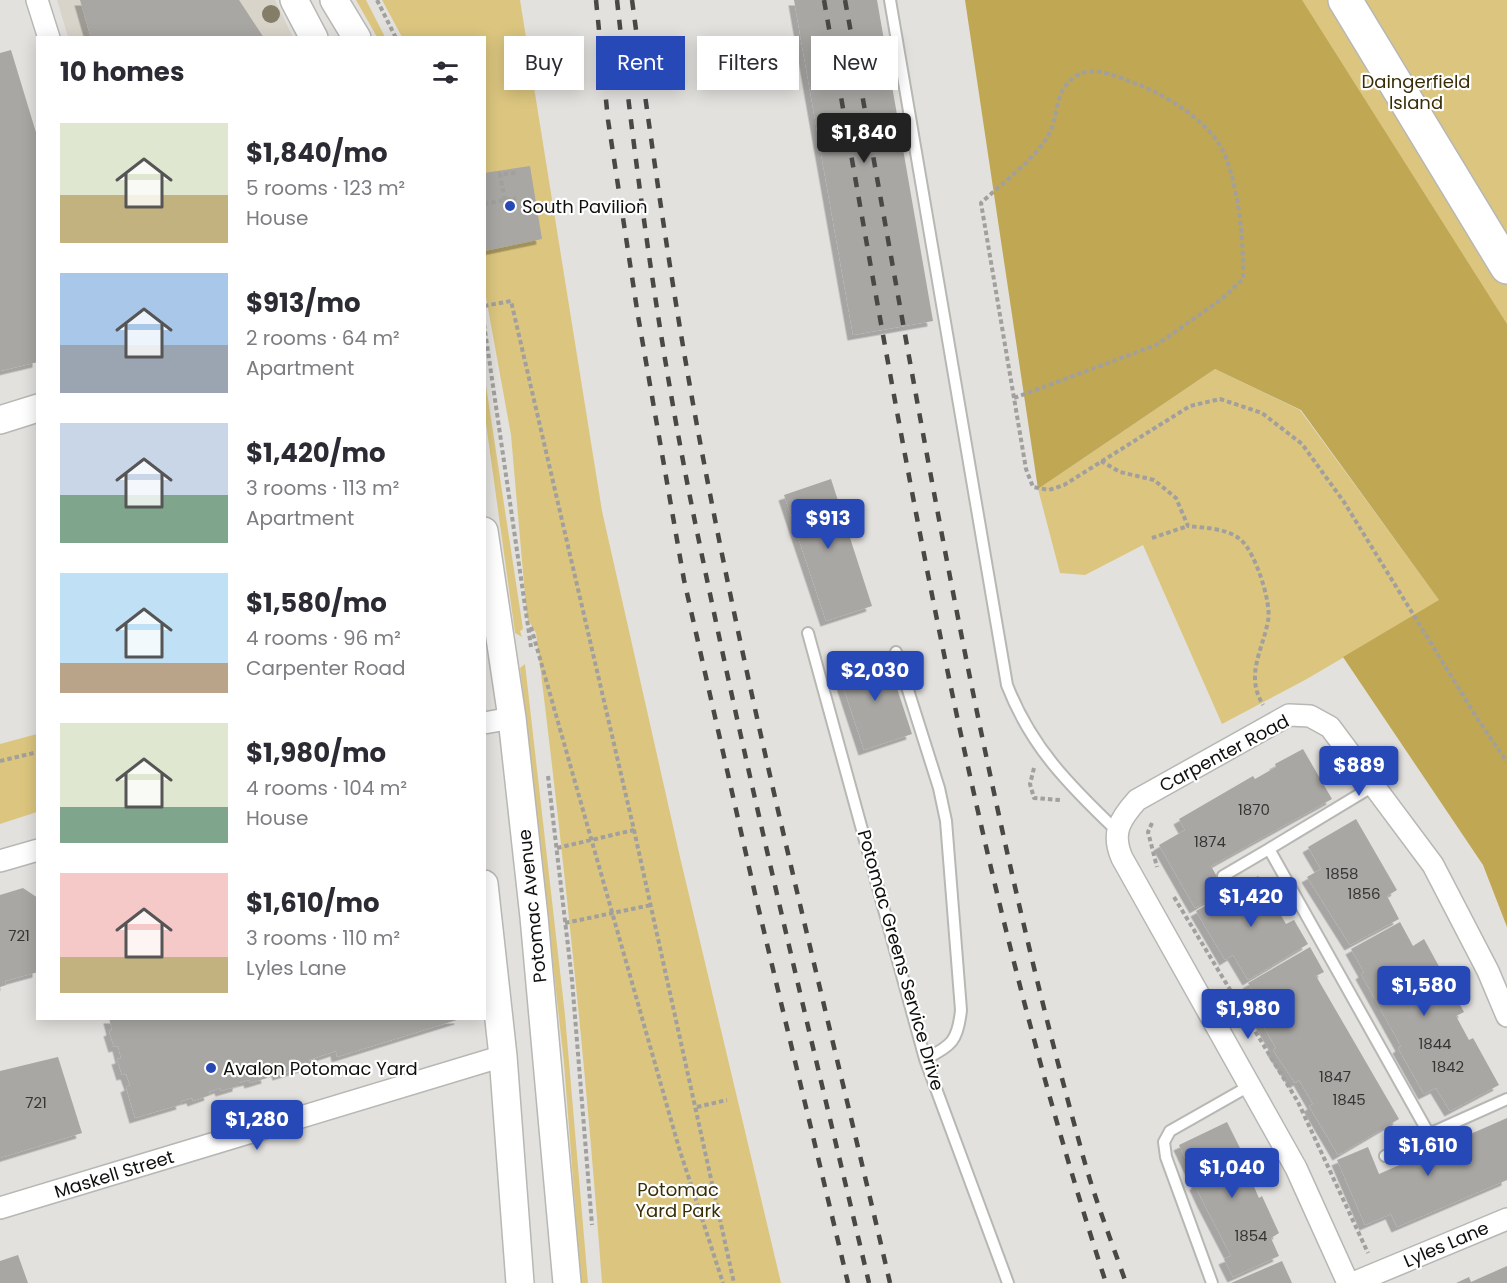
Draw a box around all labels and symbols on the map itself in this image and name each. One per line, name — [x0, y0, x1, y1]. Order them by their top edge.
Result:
park label: Daingerfield Island — [1362, 69, 1471, 115]
pin: $1,840 — [815, 113, 913, 164]
place label: South Pavilion — [522, 194, 648, 219]
marker: South Pavilion — [503, 199, 517, 213]
pin: $913 — [792, 499, 864, 550]
pin: $2,030 — [826, 651, 924, 702]
street label: Carpenter Road — [1155, 708, 1293, 798]
pin: $889 — [1323, 746, 1395, 797]
house number: 1870 — [1238, 799, 1270, 820]
street label: Potomac Greens Service Drive — [852, 827, 950, 1093]
street label: Potomac Avenue — [512, 828, 552, 984]
house number: 1874 — [1194, 831, 1226, 852]
house number: 1858 — [1325, 863, 1359, 884]
pin: $1,420 — [1202, 877, 1300, 928]
house number: 1856 — [1347, 883, 1381, 904]
house number: 721 — [8, 925, 30, 946]
pin: $1,580 — [1375, 966, 1473, 1017]
pin: $1,980 — [1199, 989, 1297, 1040]
house number: 1844 — [1418, 1033, 1452, 1054]
place label: Avalon Potomac Yard — [223, 1056, 418, 1081]
house number: 1842 — [1432, 1056, 1464, 1077]
marker: Avalon Potomac Yard — [204, 1061, 218, 1075]
house number: 1847 — [1319, 1066, 1351, 1087]
house number: 1845 — [1332, 1089, 1366, 1110]
house number: 721 — [25, 1092, 47, 1113]
pin: $1,280 — [208, 1100, 306, 1151]
pin: $1,610 — [1379, 1126, 1477, 1177]
street label: Maskell Street — [51, 1144, 177, 1204]
pin: $1,040 — [1183, 1148, 1281, 1199]
park label: Potomac Yard Park — [636, 1177, 721, 1223]
street label: Lyles Lane — [1400, 1215, 1492, 1273]
house number: 1854 — [1234, 1225, 1268, 1246]

